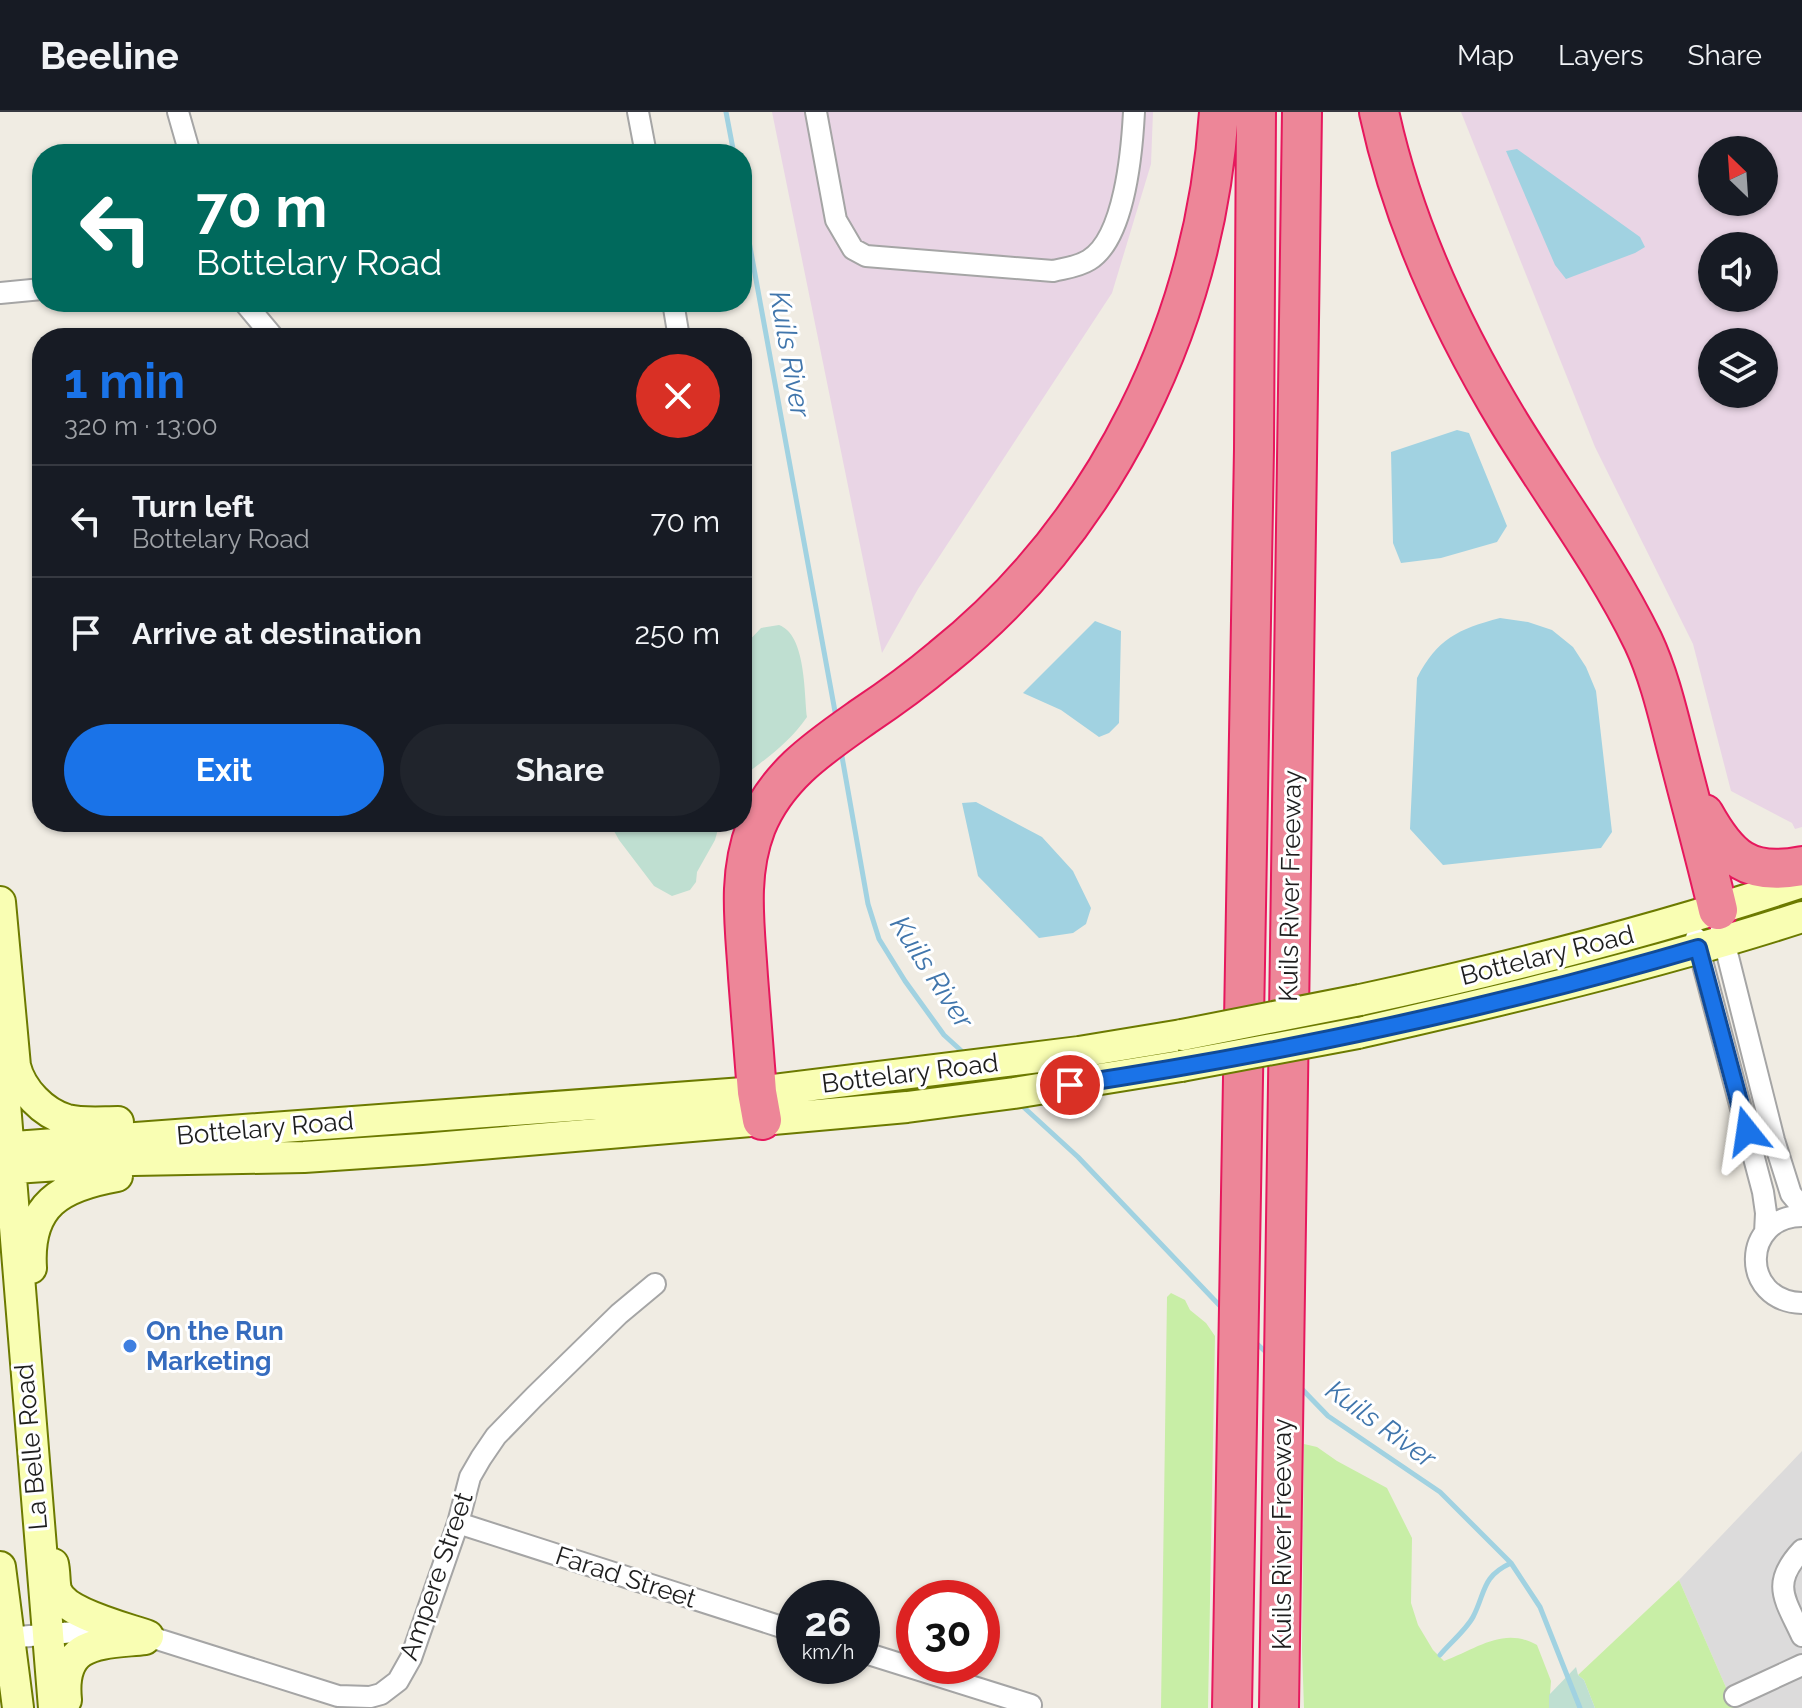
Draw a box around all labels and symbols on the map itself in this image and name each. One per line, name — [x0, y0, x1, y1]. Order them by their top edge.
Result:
north arrow — [1698, 136, 1778, 216]
water label: Kuils River — [763, 288, 818, 421]
street label: Kuils River Freeway — [1273, 770, 1307, 1002]
water label: Kuils River — [883, 910, 981, 1036]
street label: Bottelary Road — [1457, 919, 1637, 991]
street label: Bottelary Road — [820, 1047, 1000, 1099]
pin — [1036, 1051, 1104, 1119]
position arrow — [1705, 1089, 1789, 1173]
street label: Bottelary Road — [175, 1105, 355, 1151]
place label: On the Run Marketing — [146, 1316, 284, 1376]
marker: On the Run Marketing — [121, 1337, 139, 1355]
street label: La Belle Road — [9, 1363, 53, 1531]
water label: Kuils River — [1320, 1373, 1443, 1476]
street label: Kuils River Freeway — [1267, 1418, 1297, 1650]
street label: Ampere Street — [393, 1488, 479, 1664]
street label: Farad Street — [552, 1540, 700, 1614]
speed limit sign: 30 — [896, 1580, 1000, 1684]

